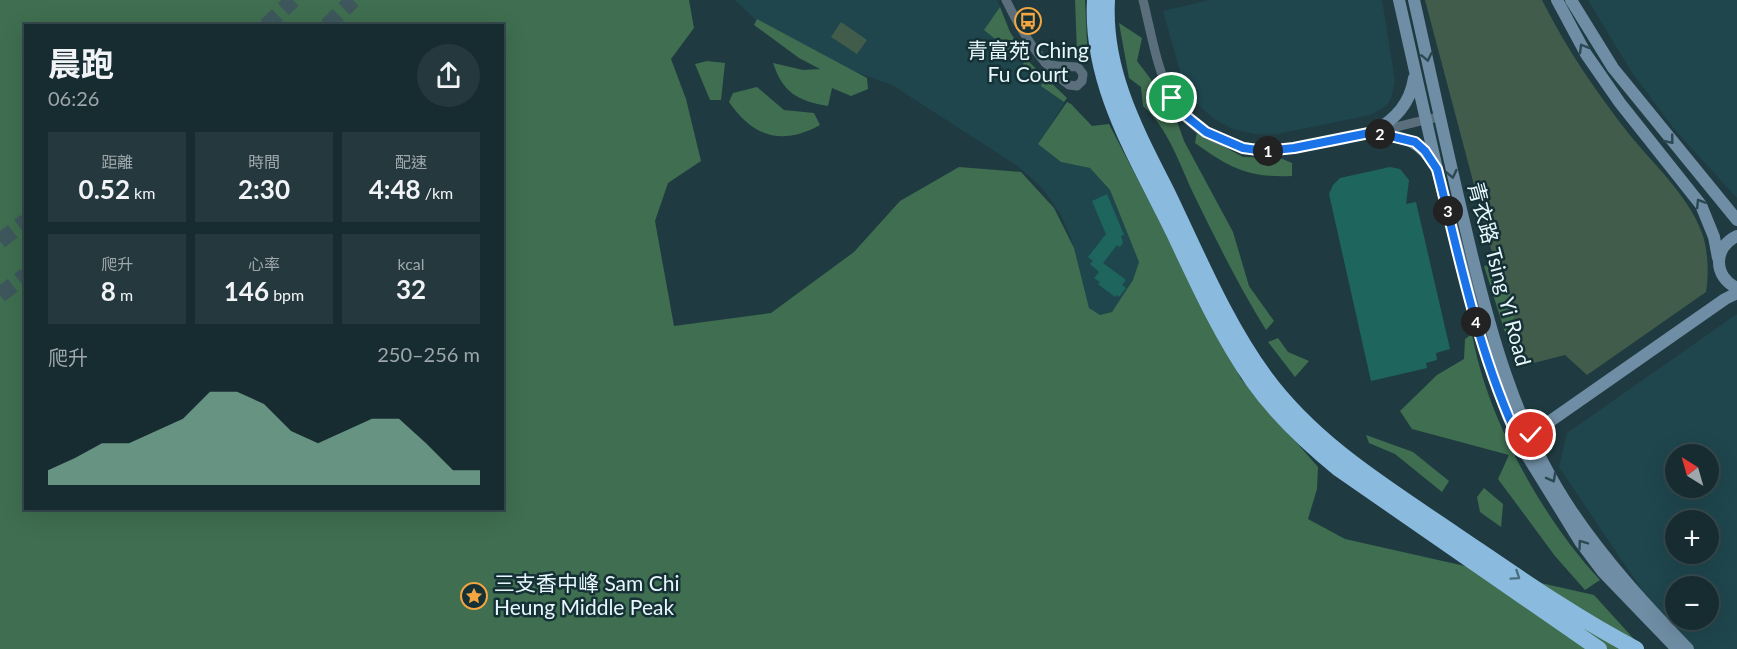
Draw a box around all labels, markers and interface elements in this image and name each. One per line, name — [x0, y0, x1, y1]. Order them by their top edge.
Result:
bus stop icon: 青富苑 Ching Fu Court — [1013, 6, 1043, 36]
place label: 青富苑 Ching Fu Court — [967, 37, 1089, 86]
text: 晨跑 — [48, 43, 114, 83]
one-way arrow — [1579, 43, 1590, 54]
button: share — [417, 44, 480, 107]
one-way arrow — [1419, 52, 1432, 62]
pin — [1146, 72, 1197, 123]
icon: arrive — [1155, 81, 1188, 114]
text: 06:26 — [48, 86, 99, 110]
pin: 2 — [1365, 119, 1395, 149]
text: 2 — [1375, 124, 1385, 143]
one-way arrow — [1663, 133, 1674, 144]
pin: 1 — [1253, 136, 1283, 166]
text: 1 — [1263, 141, 1273, 160]
text: 距離 — [101, 152, 133, 171]
text: 時間 — [248, 152, 280, 171]
text: 配速 — [395, 152, 427, 171]
one-way arrow — [1445, 169, 1458, 179]
text: 0.52 — [79, 173, 130, 205]
text: 2:30 — [238, 173, 290, 205]
text: 4:48 — [369, 173, 421, 205]
street label: 青衣路 Tsing Yi Road — [1464, 179, 1537, 369]
text: km — [130, 183, 155, 202]
text: /km — [421, 183, 453, 202]
pin: 3 — [1433, 196, 1463, 226]
one-way arrow — [1696, 199, 1707, 210]
text: 3 — [1443, 201, 1453, 220]
text: 爬升 — [101, 254, 133, 273]
text: 心率 — [248, 254, 280, 273]
text: kcal — [397, 254, 425, 273]
text: 32 — [396, 273, 426, 305]
text: 8 — [101, 275, 116, 307]
text: 146 — [224, 275, 269, 307]
text: m — [116, 285, 133, 304]
text: bpm — [269, 285, 304, 304]
pin: 4 — [1461, 307, 1491, 337]
text: 4 — [1471, 312, 1481, 331]
text: 250–256 m — [377, 342, 480, 366]
text: 爬升 — [48, 345, 88, 369]
pin — [1505, 409, 1556, 460]
icon: check — [1514, 418, 1547, 451]
north arrow — [1665, 444, 1719, 498]
map controls — [1665, 444, 1719, 630]
one-way arrow — [1545, 472, 1556, 482]
button: + — [1665, 510, 1719, 564]
one-way arrow — [1578, 539, 1589, 550]
one-way arrow — [1510, 569, 1521, 580]
place label: 三支香中峰 Sam Chi Heung Middle Peak — [494, 570, 680, 619]
button: − — [1665, 576, 1719, 630]
place icon: 三支香中峰 Sam Chi Heung Middle Peak — [459, 581, 489, 611]

